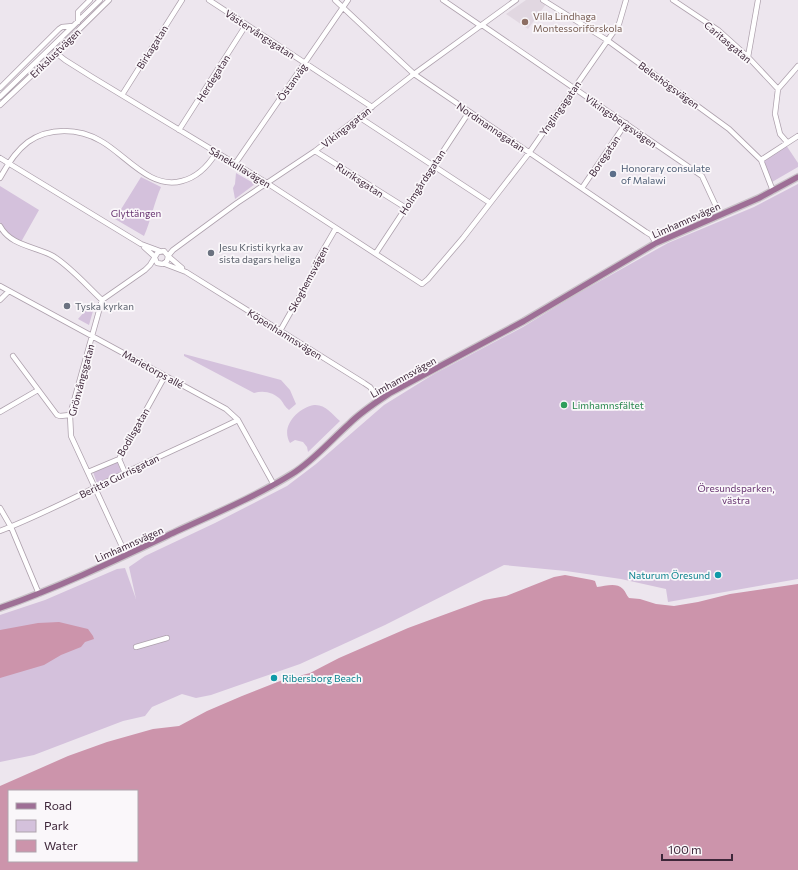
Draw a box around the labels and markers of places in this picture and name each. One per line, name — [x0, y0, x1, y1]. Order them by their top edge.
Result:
place label: Villa Lindhaga Montessoriförskola — [533, 10, 622, 34]
marker: Villa Lindhaga Montessoriförskola — [520, 17, 530, 27]
place label: Honorary consulate of Malawi — [621, 162, 710, 186]
marker: Honorary consulate of Malawi — [608, 169, 618, 179]
place label: Jesu Kristi kyrka av sista dagars heliga — [219, 241, 303, 265]
marker: Jesu Kristi kyrka av sista dagars heliga — [206, 248, 216, 258]
place label: Tyska kyrkan — [75, 300, 134, 312]
marker: Tyska kyrkan — [62, 301, 72, 311]
place label: Limhamnsfältet — [572, 399, 644, 411]
marker: Limhamnsfältet — [559, 400, 569, 410]
place label: Naturum Öresund — [628, 569, 710, 581]
marker: Naturum Öresund — [713, 570, 723, 580]
place label: Ribersborg Beach — [282, 672, 362, 684]
marker: Ribersborg Beach — [269, 673, 279, 683]

